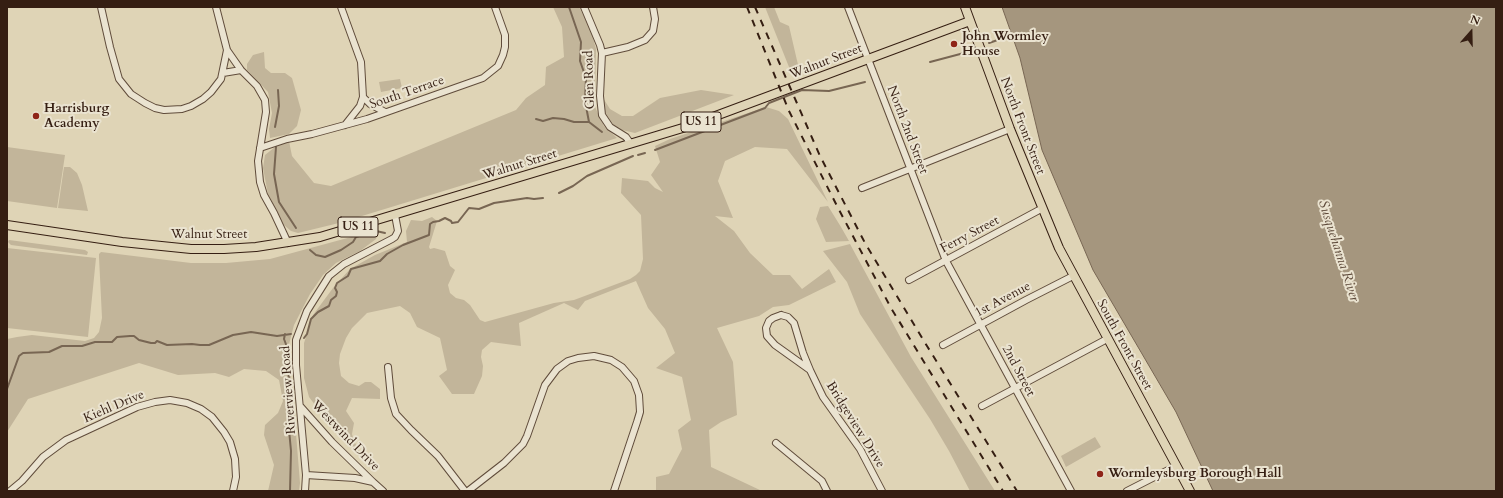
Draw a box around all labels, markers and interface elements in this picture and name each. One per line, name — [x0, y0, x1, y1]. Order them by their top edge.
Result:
north arrow — [1451, 12, 1491, 52]
text: N — [1468, 12, 1482, 29]
place label: John Wormley House — [962, 29, 1049, 60]
marker: John Wormley House — [949, 39, 959, 49]
street label: Walnut Street — [787, 41, 865, 83]
street label: Glen Road — [581, 50, 599, 110]
street label: South Terrace — [368, 73, 446, 113]
street label: North Front Street — [996, 75, 1048, 177]
street label: North 2nd Street — [883, 84, 931, 176]
place label: Harrisburg Academy — [44, 101, 109, 132]
marker: Harrisburg Academy — [31, 111, 41, 121]
road number: US 11 — [681, 112, 721, 132]
street label: Walnut Street — [481, 146, 559, 184]
water label: Susquehanna River — [1314, 198, 1362, 304]
street label: Ferry Street — [938, 213, 1002, 257]
road number: US 11 — [338, 217, 378, 237]
street label: Walnut Street — [171, 227, 247, 243]
street label: 1st Avenue — [973, 279, 1033, 321]
street label: South Front Street — [1093, 297, 1155, 393]
street label: 2nd Street — [998, 343, 1038, 399]
street label: Riverview Road — [278, 345, 300, 435]
street label: Bridgeview Drive — [822, 379, 888, 471]
street label: Kiehl Drive — [81, 387, 147, 427]
street label: Westwind Drive — [307, 397, 383, 475]
place label: Wormleysburg Borough Hall — [1108, 466, 1281, 482]
marker: Wormleysburg Borough Hall — [1095, 469, 1105, 479]

